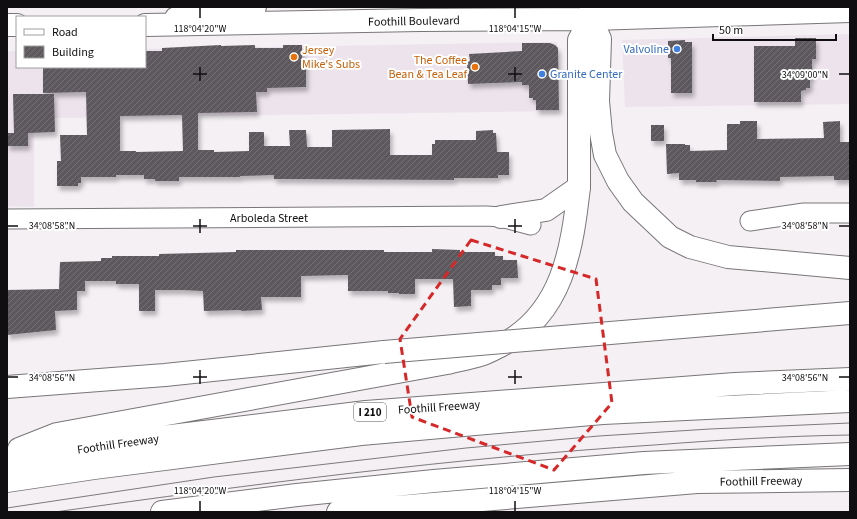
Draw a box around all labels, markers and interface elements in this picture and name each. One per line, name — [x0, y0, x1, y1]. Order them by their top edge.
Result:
street label: Foothill Boulevard — [368, 12, 460, 31]
legend — [16, 16, 146, 68]
scale bar — [713, 16, 836, 42]
text: 118°04'20"W — [174, 22, 226, 36]
text: 118°04'15"W — [489, 22, 541, 36]
text: 50 m — [719, 22, 743, 39]
text: Road — [52, 24, 78, 41]
place label: Valvoline — [623, 41, 669, 58]
place label: Jersey Mike's Subs — [302, 42, 360, 73]
text: Building — [52, 44, 94, 61]
marker: Valvoline — [672, 44, 682, 54]
marker: Jersey Mike's Subs — [289, 52, 299, 62]
place label: The Coffee Bean & Tea Leaf — [389, 52, 467, 83]
marker: The Coffee Bean & Tea Leaf — [470, 62, 480, 72]
place label: Granite Center — [550, 66, 623, 83]
text: 34°09'00"N — [782, 68, 828, 82]
marker: Granite Center — [537, 69, 547, 79]
street label: Arboleda Street — [230, 210, 308, 227]
text: 34°08'58"N — [29, 219, 75, 233]
text: 34°08'58"N — [782, 219, 828, 233]
text: 34°08'56"N — [29, 371, 75, 385]
text: 34°08'56"N — [782, 371, 828, 385]
street label: Foothill Freeway — [397, 396, 481, 419]
road number: I 210 — [354, 403, 386, 421]
street label: Foothill Freeway — [76, 430, 160, 459]
street label: Foothill Freeway — [720, 472, 803, 491]
text: 118°04'20"W — [174, 484, 226, 498]
text: 118°04'15"W — [489, 484, 541, 498]

